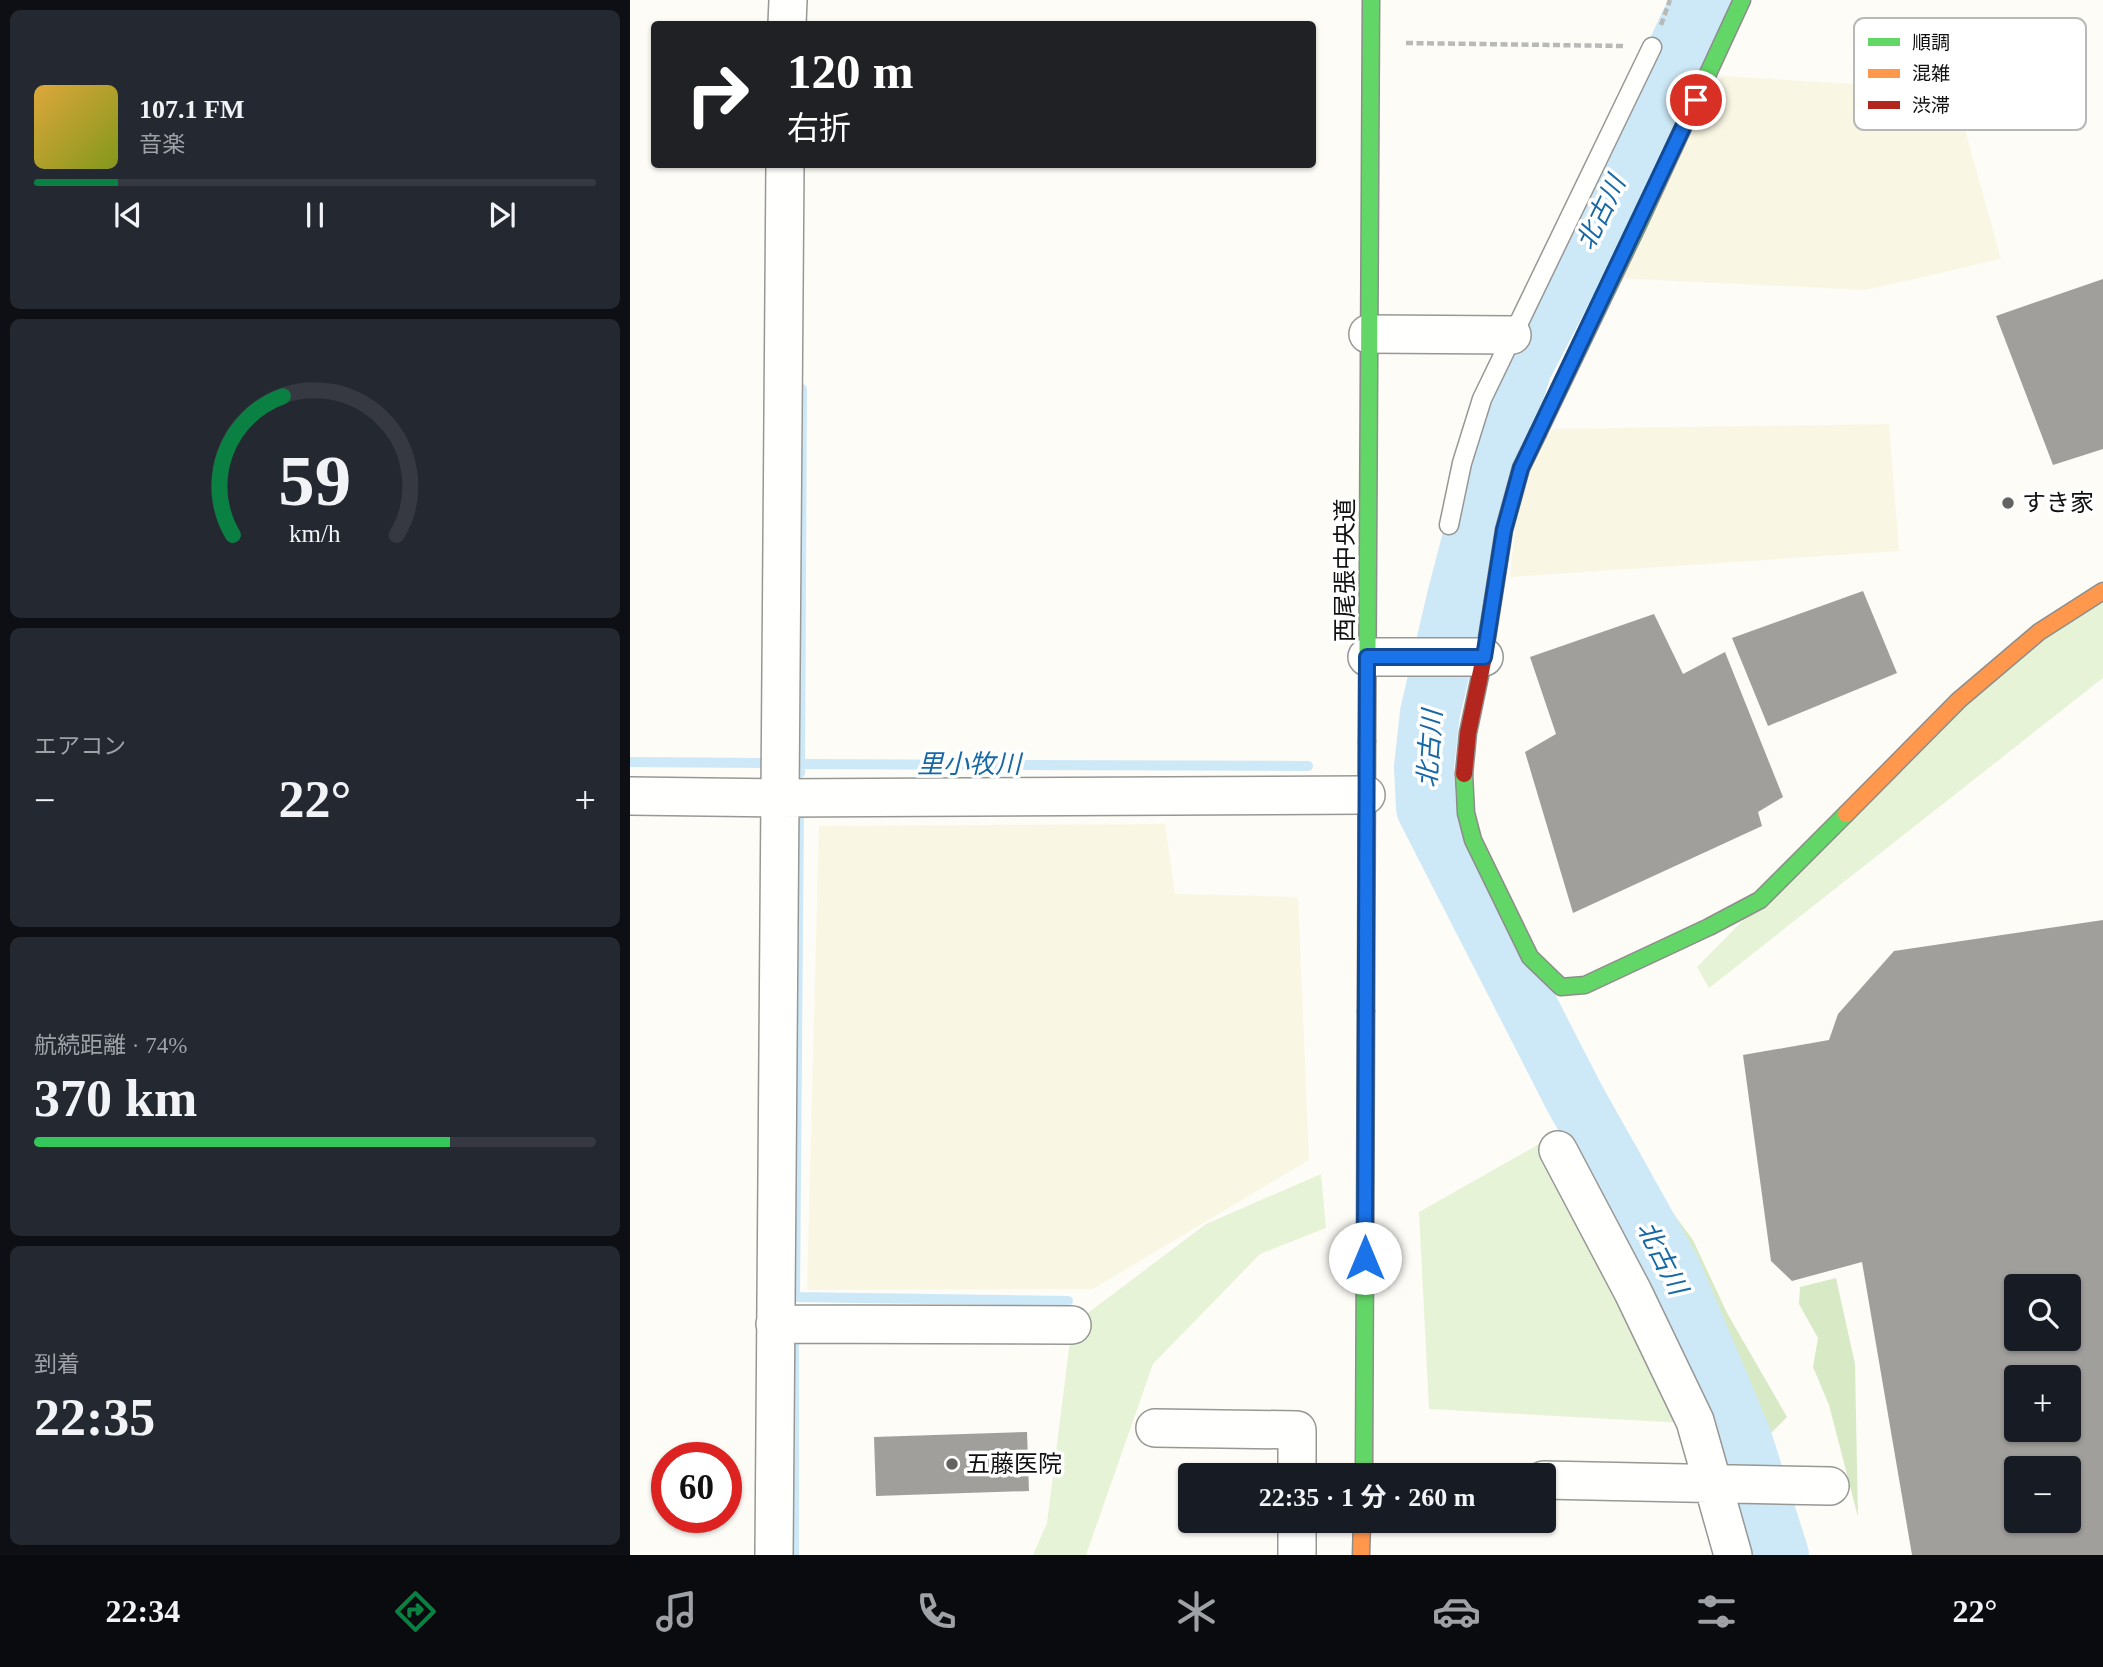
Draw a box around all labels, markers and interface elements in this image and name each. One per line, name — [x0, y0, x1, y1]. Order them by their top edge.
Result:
legend — [1854, 18, 2086, 130]
text: 順調 — [1912, 32, 1950, 53]
text: 120 m — [787, 44, 914, 99]
icon: right — [672, 49, 763, 140]
text: 混雑 — [1912, 63, 1950, 84]
pin — [1666, 70, 1726, 130]
icon: arrive — [1677, 81, 1715, 119]
text: 107.1 FM — [139, 95, 244, 124]
text: 渋滞 — [1912, 95, 1950, 116]
text: 右折 — [787, 110, 851, 146]
text: 音楽 — [139, 132, 185, 157]
water label: 北古川 — [1571, 169, 1632, 254]
icon: previous — [109, 196, 147, 234]
icon: pause — [296, 196, 334, 234]
icon: next — [483, 196, 521, 234]
text: 59 — [279, 440, 351, 521]
place label: すき家 — [2022, 490, 2094, 516]
marker: すき家 — [2000, 495, 2016, 511]
street label: 西尾張中央道 — [1332, 498, 1358, 642]
text: km/h — [289, 519, 341, 546]
water label: 北古川 — [1413, 706, 1447, 789]
text: エアコン — [34, 734, 126, 759]
water label: 里小牧川 — [917, 750, 1024, 779]
text: 22° — [279, 771, 351, 828]
text: − — [34, 779, 55, 821]
text: + — [575, 779, 596, 821]
text: 航続距離 · 74% — [34, 1033, 187, 1058]
text: 370 km — [34, 1070, 197, 1127]
water label: 北古川 — [1631, 1217, 1694, 1302]
position arrow — [1328, 1221, 1402, 1295]
map controls — [2004, 1274, 2081, 1533]
button: search — [2004, 1274, 2081, 1351]
text: 到着 — [34, 1352, 80, 1377]
button: + — [2004, 1365, 2081, 1442]
text: 22:35 — [34, 1389, 155, 1446]
speed limit sign: 60 — [651, 1442, 742, 1533]
place label: 五藤医院 — [966, 1451, 1062, 1477]
marker: 五藤医院 — [944, 1456, 960, 1472]
button: − — [2004, 1456, 2081, 1533]
text: 22:35 · 1 分 · 260 m — [1259, 1483, 1475, 1512]
icon: directions — [391, 1587, 440, 1636]
icon: music — [652, 1587, 701, 1636]
icon: phone — [912, 1587, 961, 1636]
icon: climate — [1172, 1587, 1221, 1636]
icon: car — [1432, 1587, 1481, 1636]
icon: filters — [1692, 1587, 1741, 1636]
text: 22:34 — [106, 1593, 180, 1629]
text: 22° — [1953, 1593, 1997, 1629]

